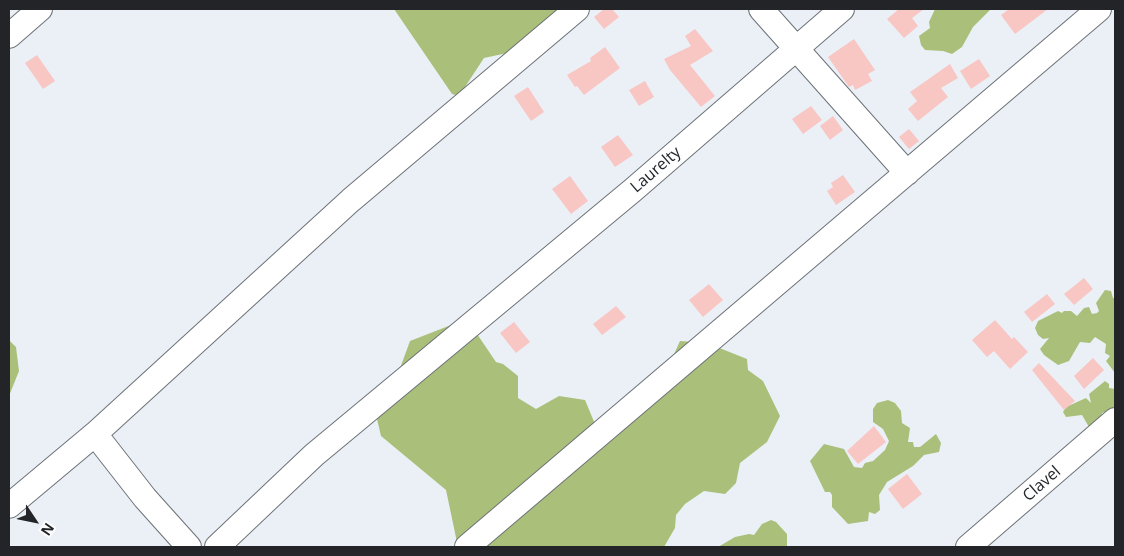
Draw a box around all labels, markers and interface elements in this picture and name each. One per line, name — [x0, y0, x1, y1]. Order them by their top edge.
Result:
street label: Laurelty — [627, 143, 685, 197]
street label: Clavel — [1019, 462, 1065, 506]
north arrow — [10, 496, 60, 546]
text: N — [37, 520, 59, 540]

